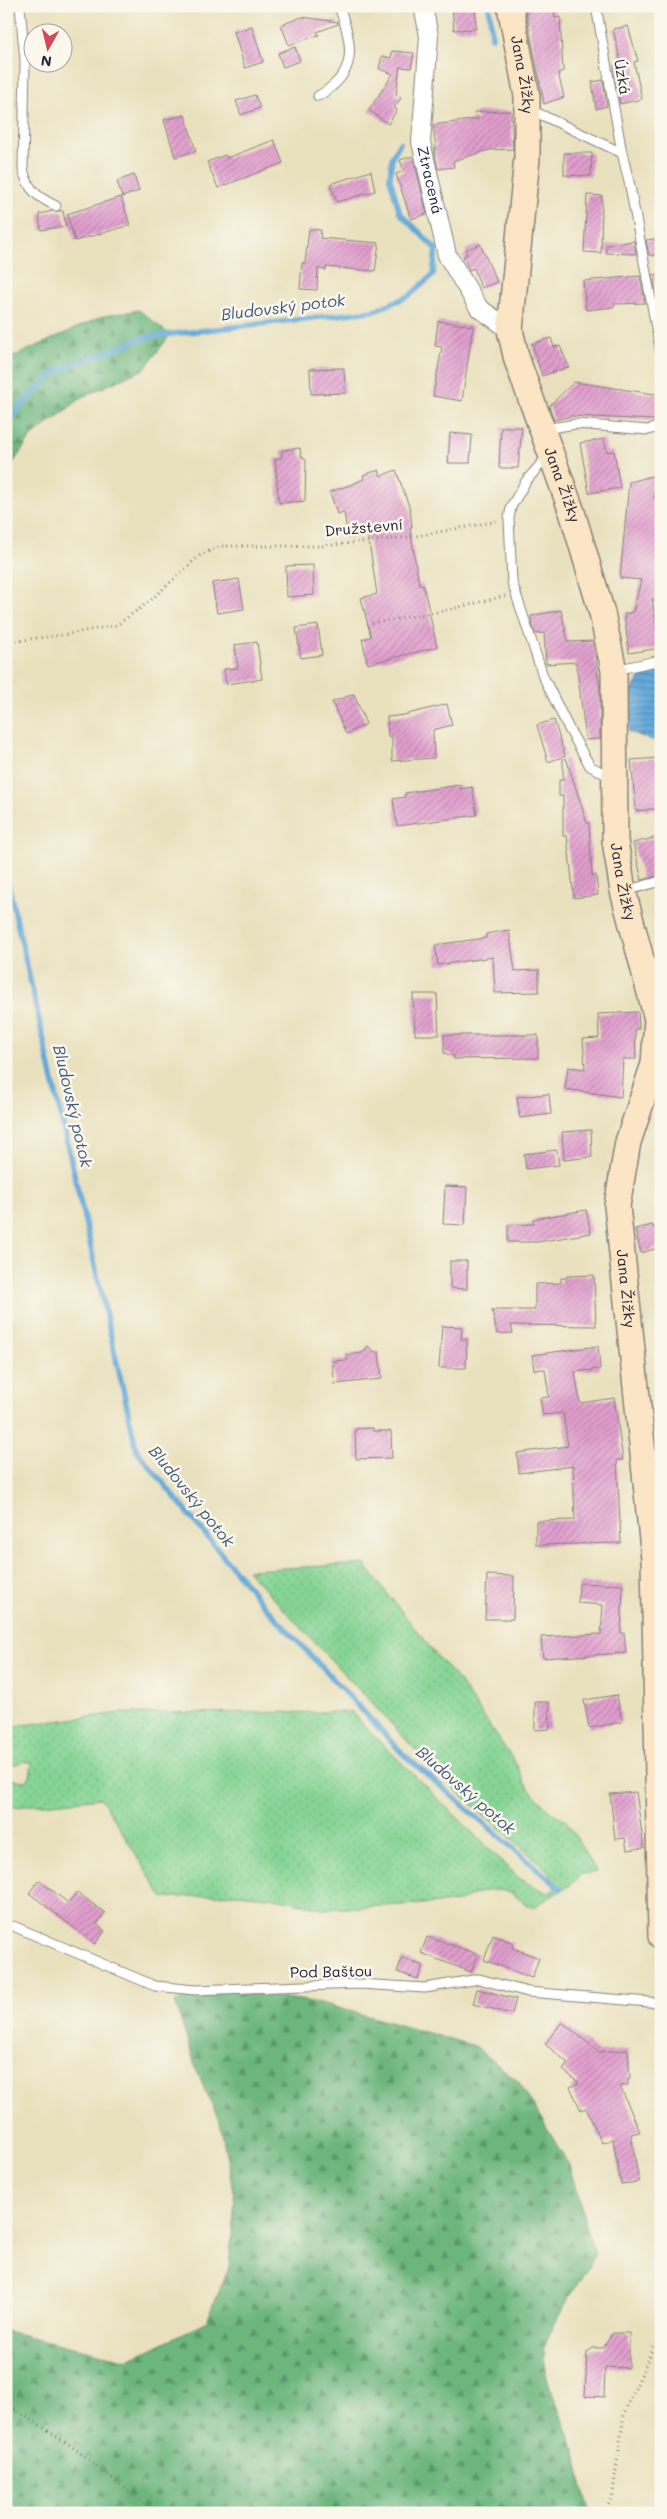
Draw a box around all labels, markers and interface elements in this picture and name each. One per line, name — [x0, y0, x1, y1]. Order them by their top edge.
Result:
north arrow — [22, 22, 72, 72]
street label: Jana Žižky — [507, 34, 538, 114]
text: N — [40, 51, 53, 72]
street label: Úzká — [610, 58, 636, 96]
street label: Ztracená — [413, 144, 448, 216]
water label: Bludovský potok — [220, 288, 347, 325]
street label: Jana Žižky — [540, 444, 586, 525]
street label: Družstevní — [324, 514, 404, 540]
street label: Jana Žižky — [606, 841, 641, 923]
water label: Bludovský potok — [49, 1043, 98, 1170]
street label: Jana Žižky — [613, 1248, 641, 1329]
water label: Bludovský potok — [145, 1441, 240, 1551]
water label: Bludovský potok — [412, 1741, 521, 1839]
street label: Pod Baštou — [290, 1960, 372, 1982]

